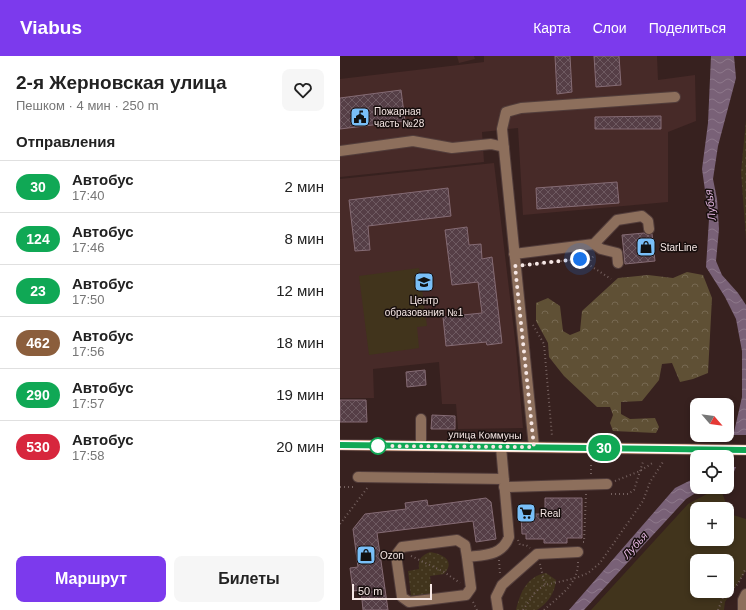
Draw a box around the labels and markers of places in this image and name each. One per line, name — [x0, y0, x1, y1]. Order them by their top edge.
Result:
public building icon: Пожарная часть №28 — [349, 106, 371, 128]
place label: Пожарная часть №28 — [374, 106, 425, 129]
shop icon: StarLine — [635, 236, 657, 258]
place label: StarLine — [660, 242, 698, 253]
school or university icon: Центр образования №1 — [413, 271, 435, 293]
place label: Центр образования №1 — [385, 295, 464, 318]
unlabelled marker — [369, 437, 387, 455]
supermarket icon: Real — [515, 502, 537, 524]
place label: Real — [540, 508, 561, 519]
shop icon: Ozon — [355, 544, 377, 566]
place label: Ozon — [380, 550, 404, 561]

